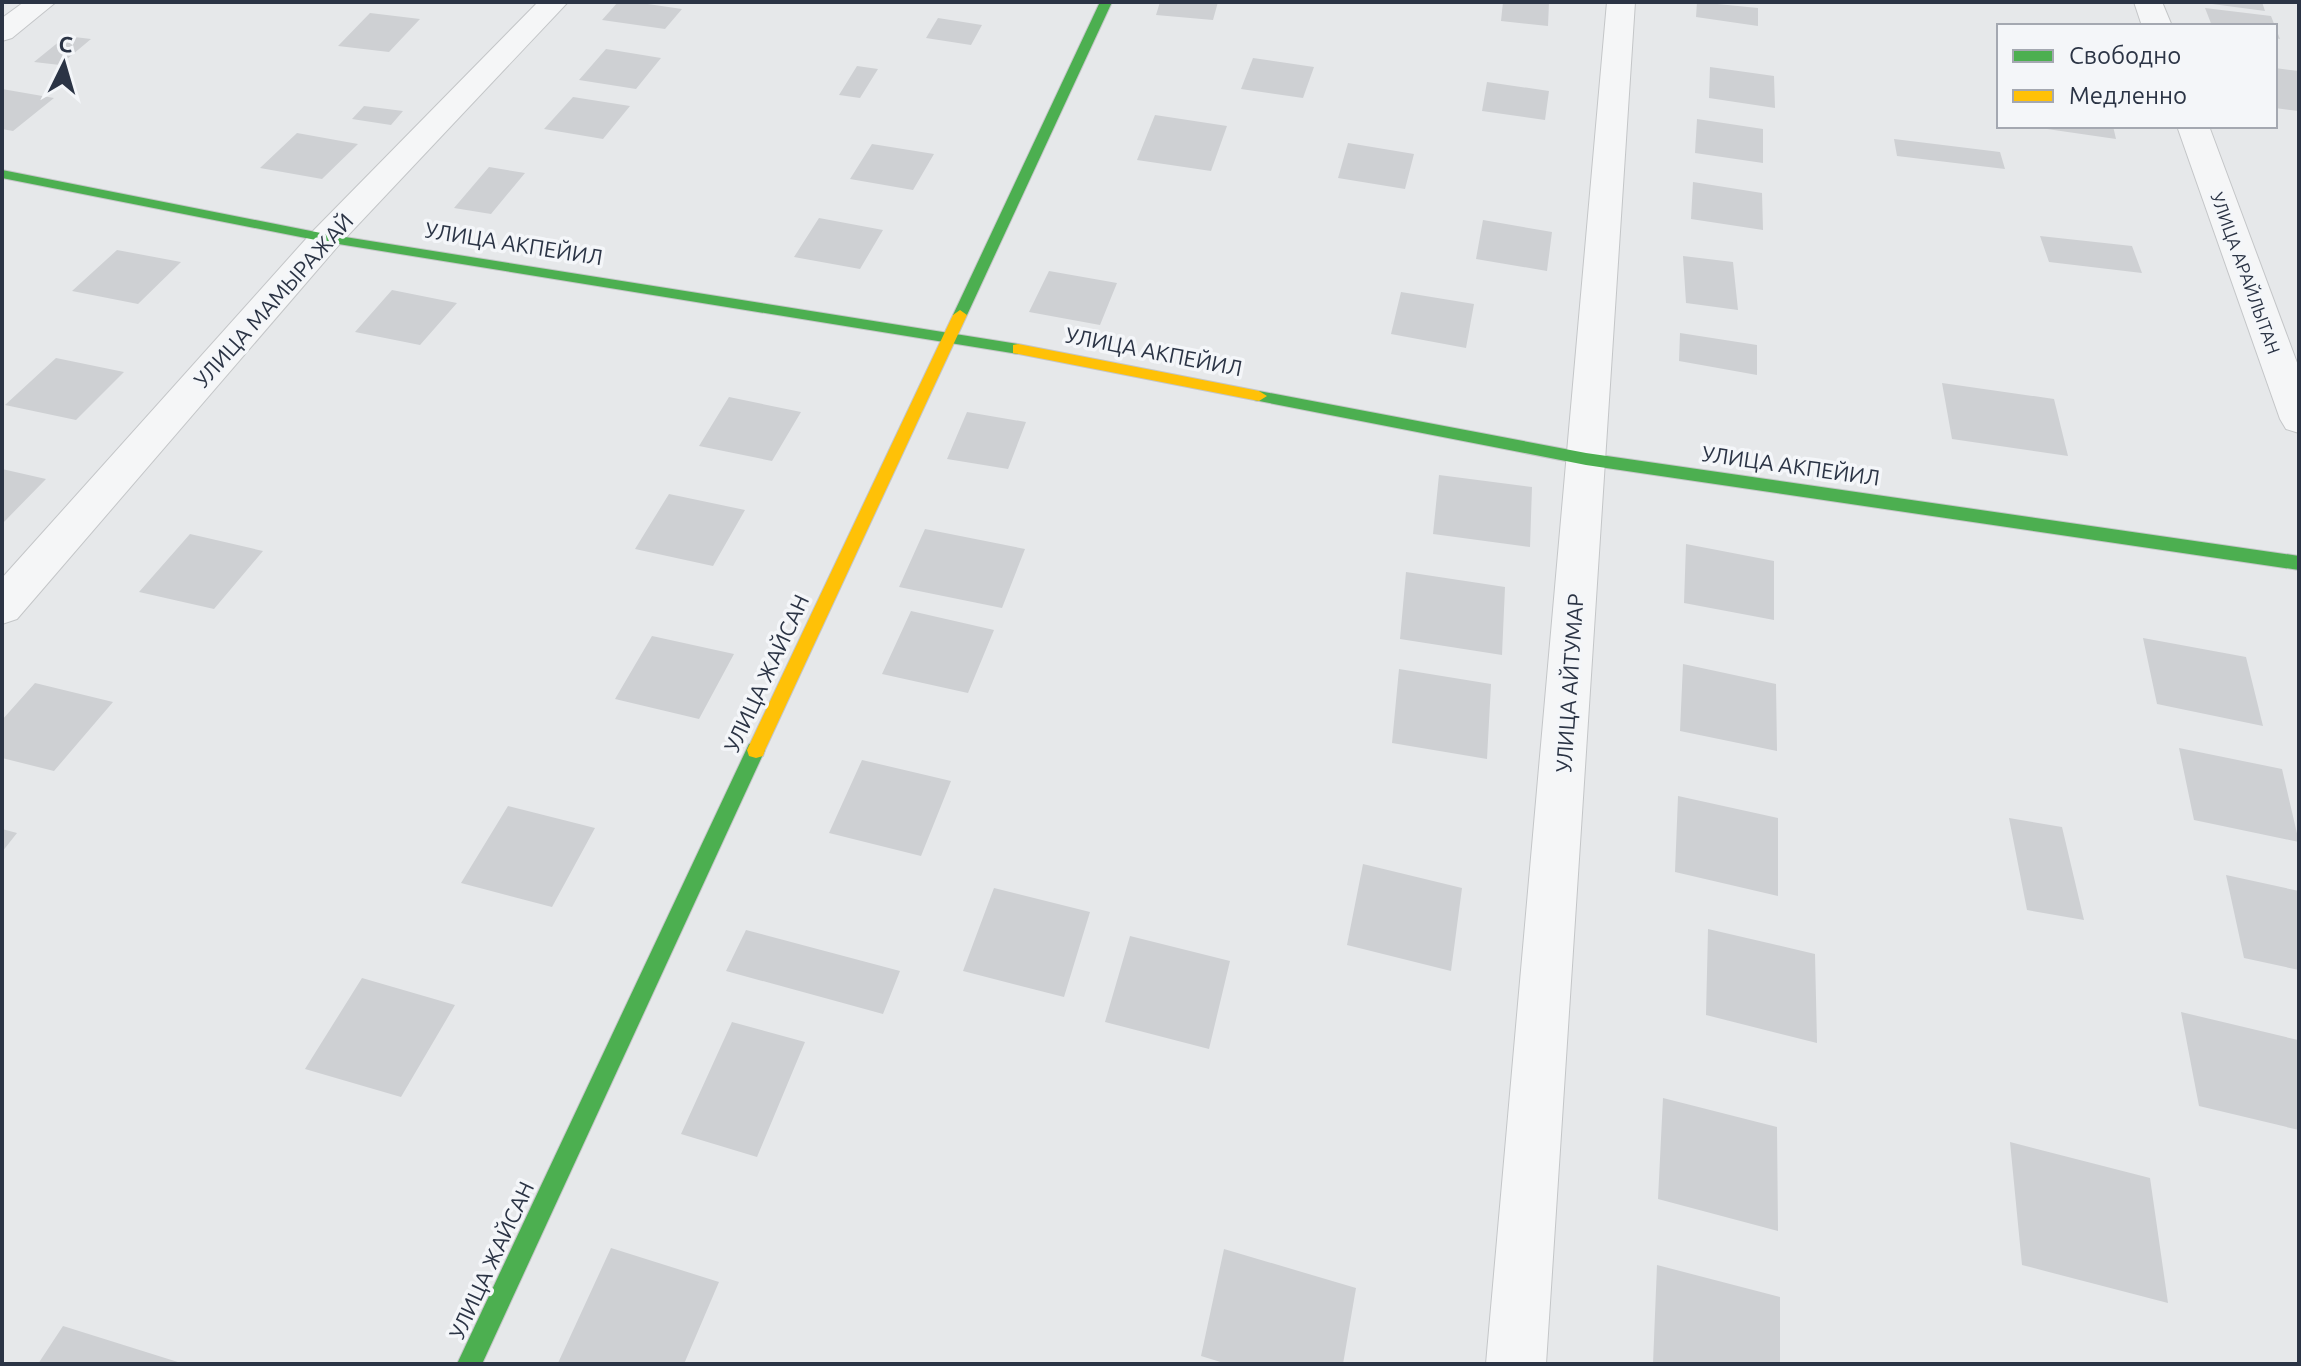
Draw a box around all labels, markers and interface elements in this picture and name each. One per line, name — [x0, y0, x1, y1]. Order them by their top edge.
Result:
north arrow — [24, 24, 104, 104]
legend — [1997, 24, 2277, 128]
text: С — [58, 31, 74, 57]
text: Свободно — [2069, 42, 2181, 69]
text: Медленно — [2069, 82, 2187, 109]
street label: УЛИЦА АРАЙЛЫТАН — [2207, 189, 2285, 357]
street label: УЛИЦА МАМЫРАЖАЙ — [188, 208, 358, 392]
street label: УЛИЦА АКПЕЙИЛ — [423, 217, 605, 269]
street label: УЛИЦА АКПЕЙИЛ — [1064, 322, 1244, 380]
street label: УЛИЦА АКПЕЙИЛ — [1700, 440, 1882, 490]
street label: УЛИЦА ЖАЙСАН — [719, 590, 813, 756]
street label: УЛИЦА АЙТУМАР — [1550, 593, 1588, 773]
street label: УЛИЦА ЖАЙСАН — [444, 1177, 538, 1343]

